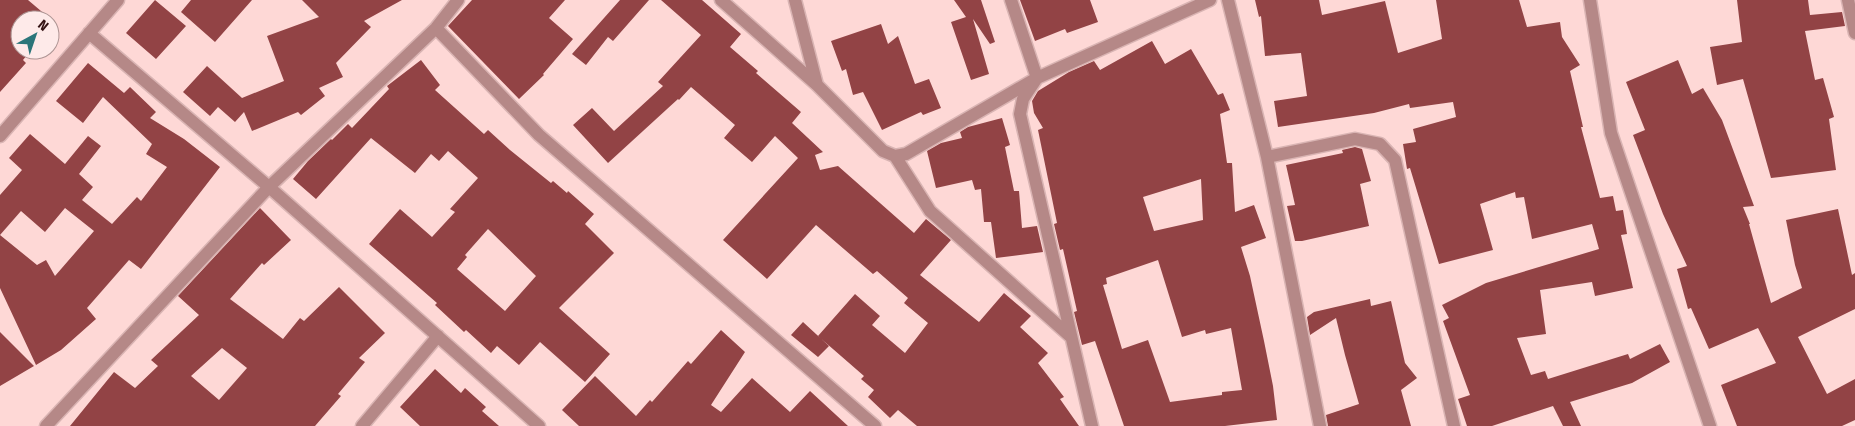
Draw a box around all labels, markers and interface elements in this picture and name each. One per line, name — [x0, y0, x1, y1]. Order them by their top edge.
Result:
north arrow — [10, 10, 60, 60]
text: N — [34, 16, 52, 35]

